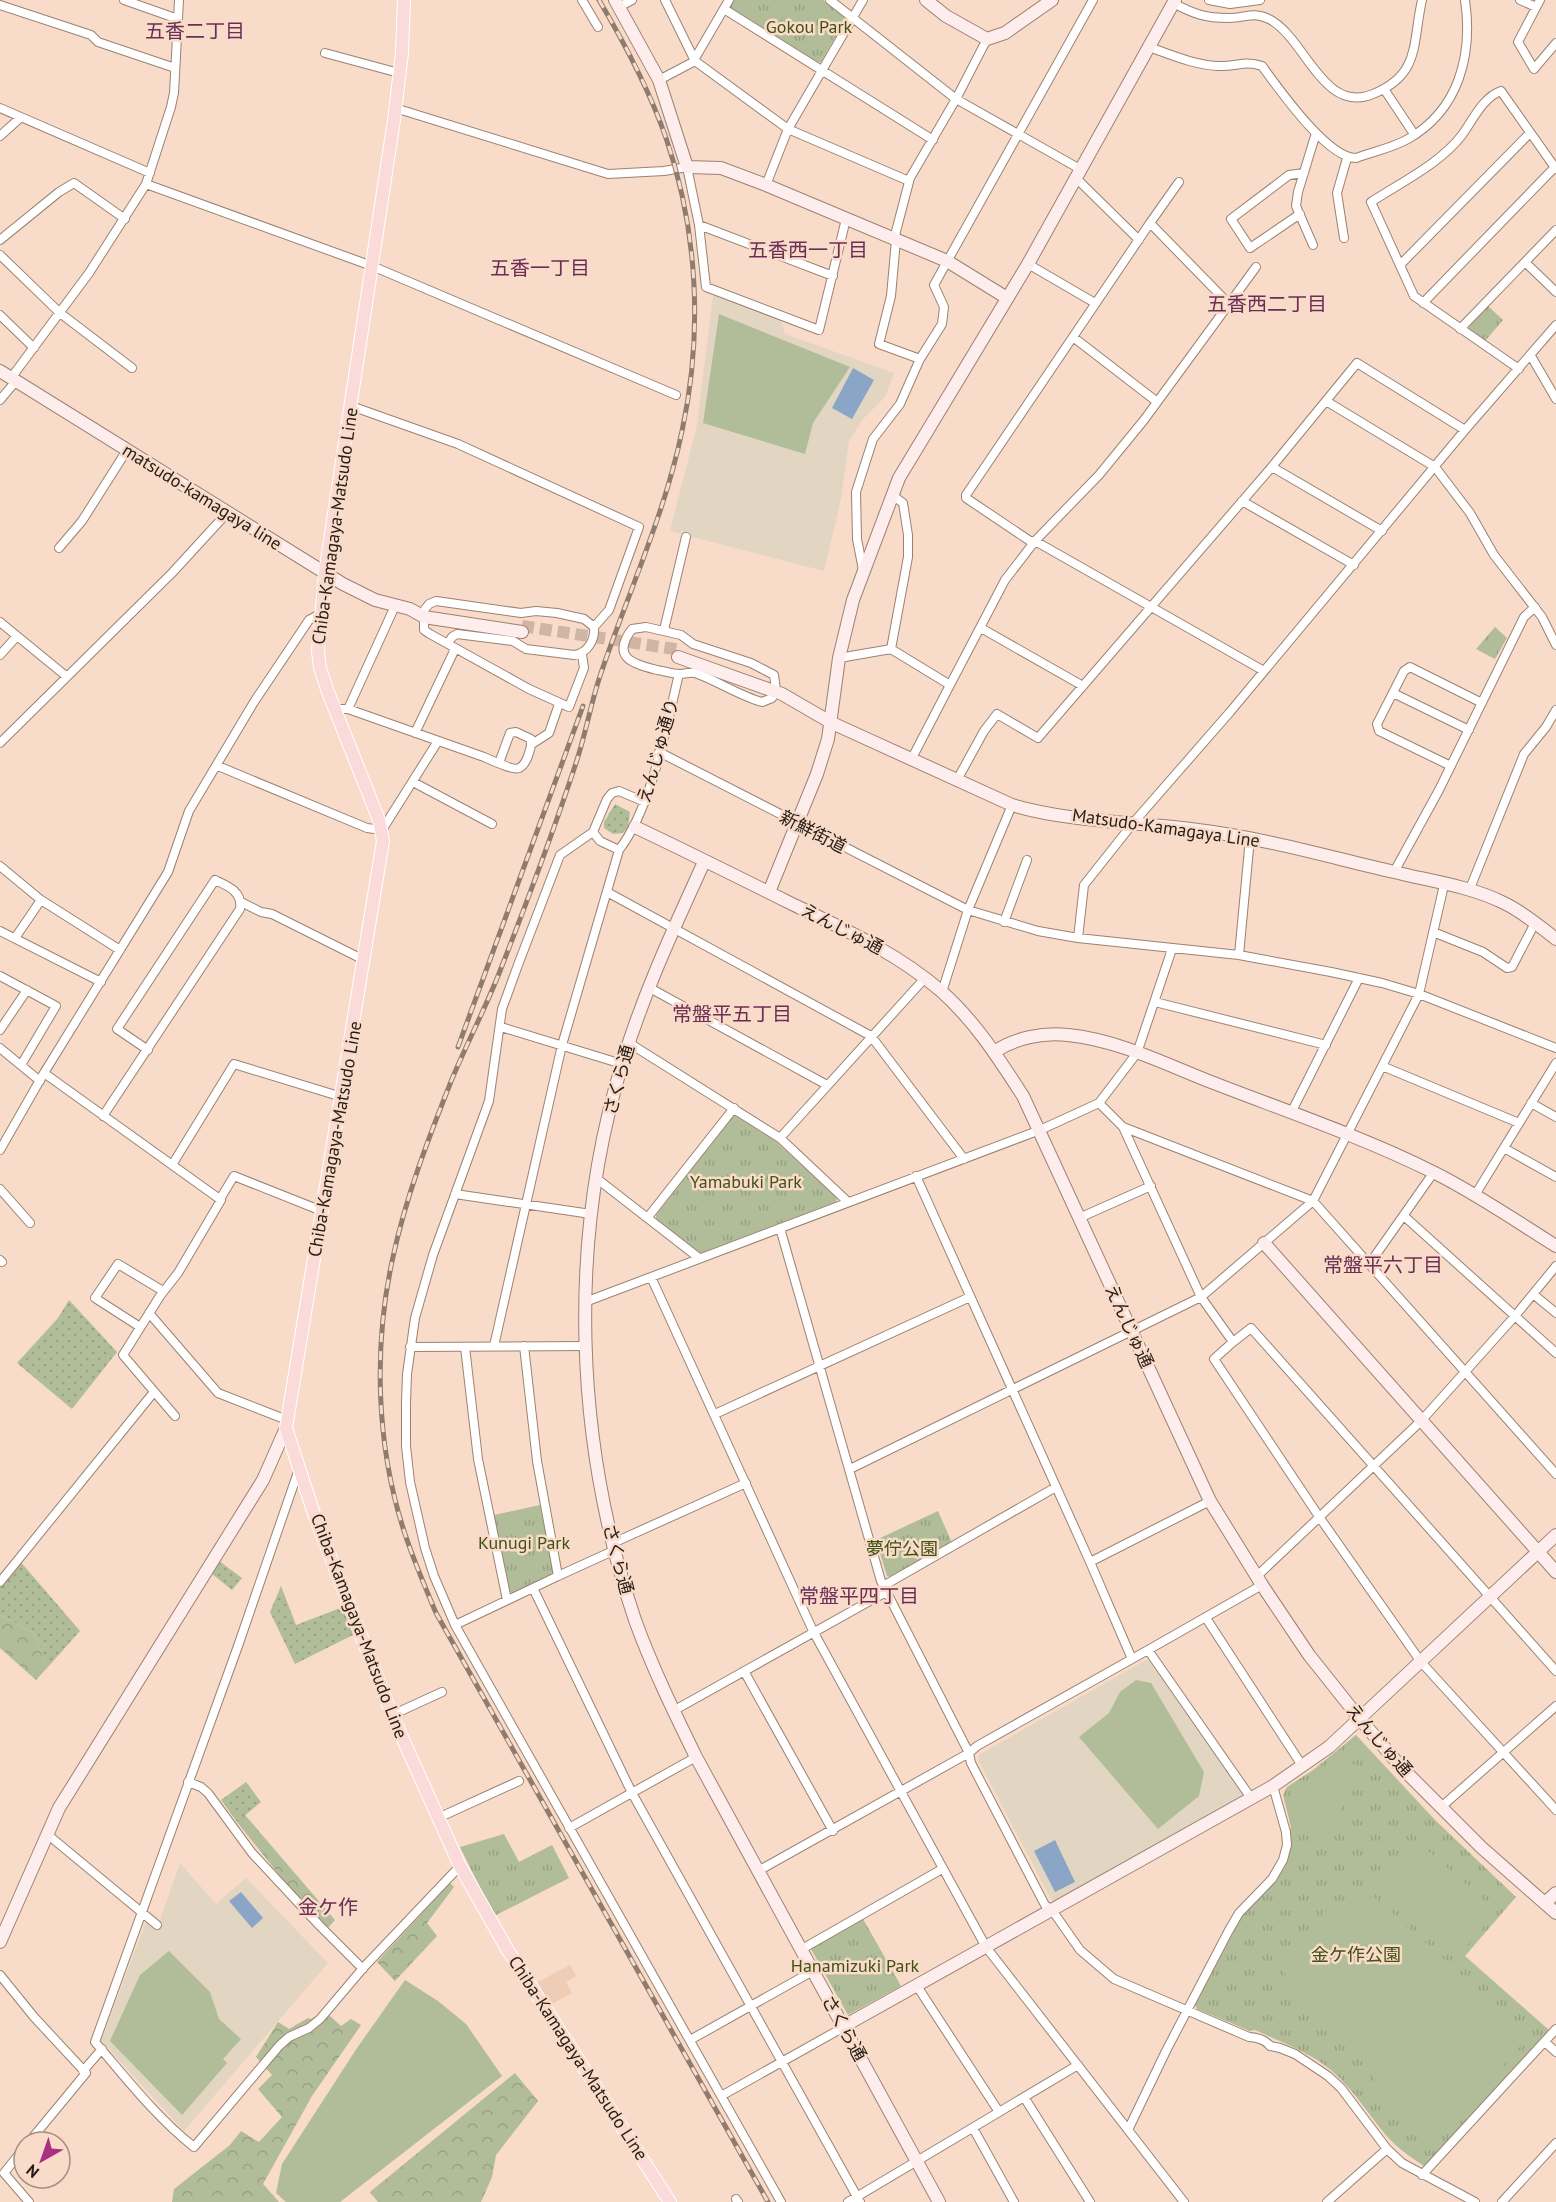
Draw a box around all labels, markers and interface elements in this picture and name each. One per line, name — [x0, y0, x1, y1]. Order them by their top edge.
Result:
park label: Gokou Park — [766, 15, 853, 38]
district label: 五香二丁目 — [145, 18, 245, 44]
district label: 五香西一丁目 — [748, 237, 868, 263]
district label: 五香一丁目 — [490, 255, 590, 281]
district label: 五香西二丁目 — [1207, 291, 1327, 317]
street label: Chiba-Kamagaya-Matsudo Line — [306, 406, 363, 646]
street label: matsudo-kamagaya line — [118, 438, 286, 555]
street label: えんじゅ通り — [632, 696, 683, 806]
street label: Matsudo-Kamagaya Line — [1071, 803, 1261, 852]
street label: 新鮮街道 — [776, 805, 851, 858]
street label: えんじゅ通 — [797, 898, 888, 959]
district label: 常盤平五丁目 — [672, 1001, 792, 1027]
street label: Chiba-Kamagaya-Matsudo Line — [302, 1019, 367, 1259]
street label: さくら通 — [598, 1042, 639, 1118]
park label: Yamabuki Park — [690, 1170, 802, 1193]
district label: 常盤平六丁目 — [1323, 1252, 1443, 1278]
street label: えんじゅ通 — [1100, 1280, 1159, 1371]
street label: Chiba-Kamagaya-Matsudo Line — [306, 1510, 413, 1742]
street label: さくら通 — [598, 1521, 639, 1597]
park label: Kunugi Park — [478, 1531, 570, 1554]
park label: 夢佇公園 — [866, 1537, 938, 1560]
district label: 常盤平四丁目 — [799, 1583, 919, 1609]
street label: えんじゅ通 — [1341, 1698, 1418, 1781]
district label: 金ケ作 — [298, 1894, 358, 1920]
park label: 金ケ作公園 — [1311, 1943, 1401, 1966]
street label: Chiba-Kamagaya-Matsudo Line — [504, 1951, 653, 2164]
park label: Hanamizuki Park — [791, 1954, 920, 1977]
street label: さくら通 — [817, 1991, 872, 2065]
north arrow — [12, 2130, 72, 2190]
text: N — [22, 2160, 43, 2183]

